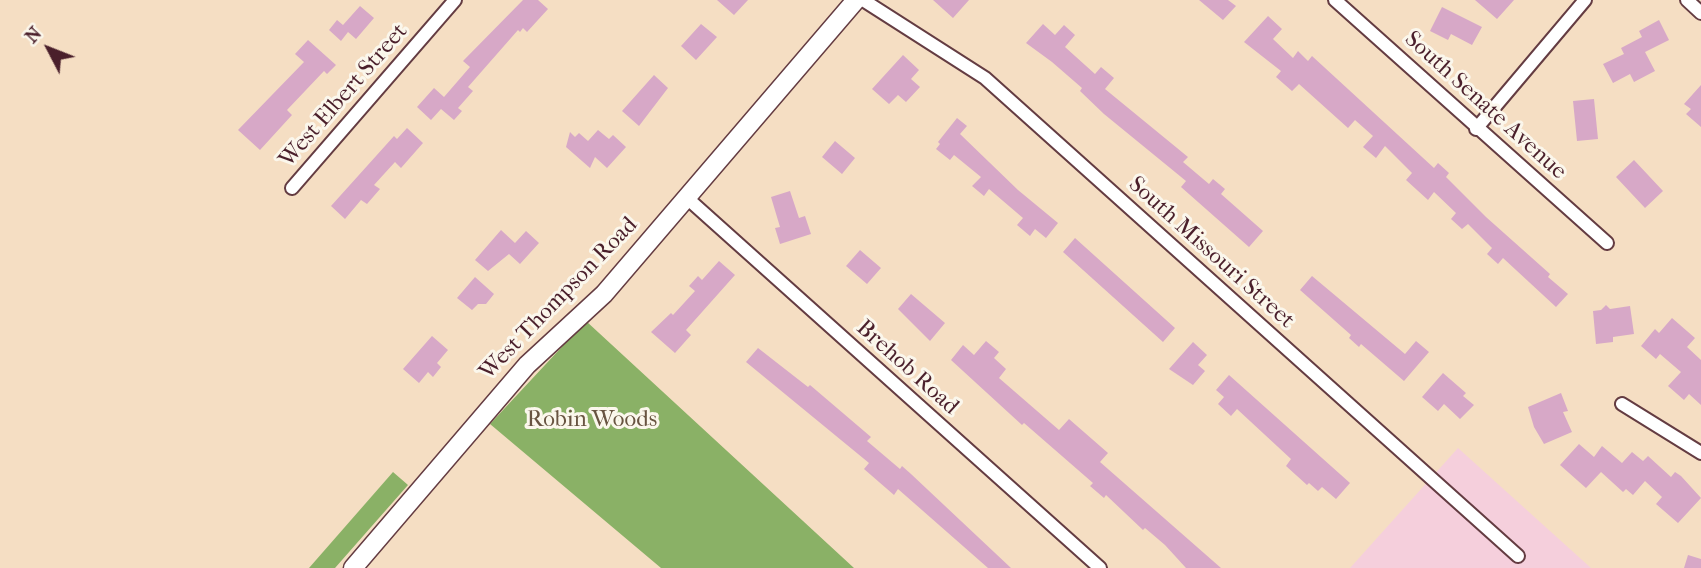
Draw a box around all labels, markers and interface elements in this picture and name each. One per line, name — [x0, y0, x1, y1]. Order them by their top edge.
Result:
north arrow — [14, 14, 84, 84]
street label: West Elbert Street — [274, 18, 414, 174]
text: N — [20, 22, 46, 48]
street label: South Senate Avenue — [1398, 26, 1572, 186]
street label: South Missouri Street — [1122, 171, 1300, 335]
street label: West Thompson Road — [474, 212, 644, 386]
street label: Brehob Road — [850, 315, 964, 421]
park label: Robin Woods — [527, 406, 657, 434]

